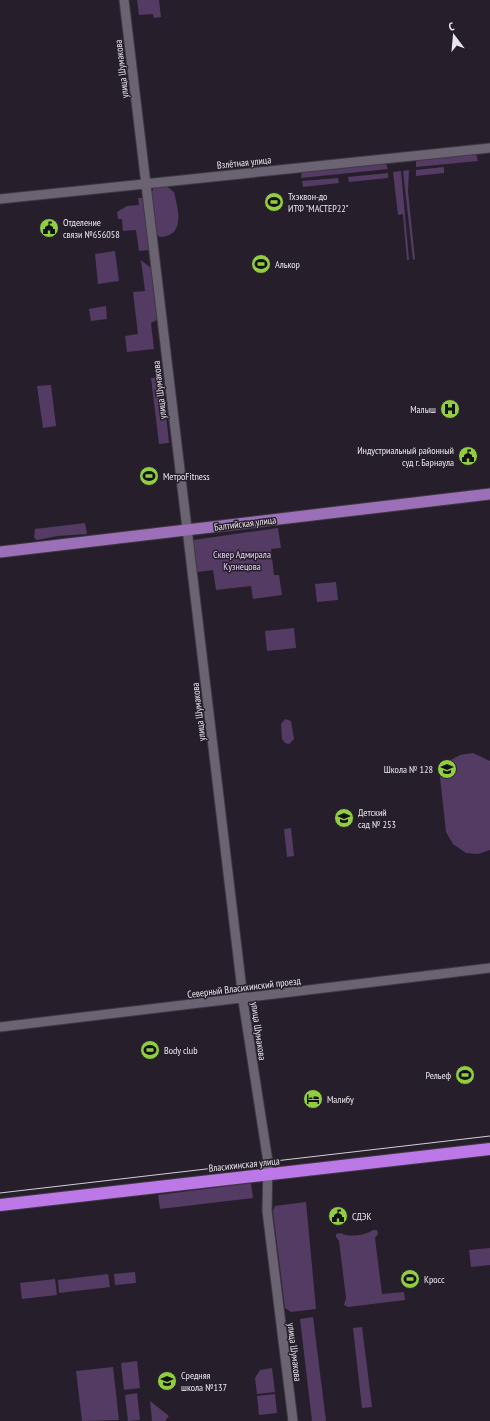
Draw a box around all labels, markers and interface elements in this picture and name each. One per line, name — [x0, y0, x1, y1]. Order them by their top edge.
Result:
north arrow — [434, 16, 474, 56]
text: С — [447, 19, 456, 34]
street label: улица Шумакова — [111, 39, 132, 99]
street label: Взлётная улица — [216, 153, 272, 172]
place label: Тхэквон-до ИТФ "МАСТЕР22" — [288, 190, 349, 215]
sports icon: Тхэквон-до ИТФ "МАСТЕР22" — [263, 191, 285, 213]
place label: Отделение связи №656058 — [63, 216, 120, 241]
public building icon: Отделение связи №656058 — [38, 217, 60, 239]
sports icon: Алькор — [250, 253, 272, 275]
place label: Алькор — [275, 258, 300, 271]
street label: улица Шумакова — [149, 360, 170, 420]
hospital icon: Малыш — [439, 398, 461, 420]
place label: Малыш — [410, 403, 436, 416]
place label: Индустриальный районный суд г. Барнаула — [357, 444, 454, 469]
public building icon: Индустриальный районный суд г. Барнаула — [457, 445, 479, 467]
sports icon: МетроFitness — [138, 465, 160, 487]
place label: МетроFitness — [163, 470, 210, 483]
street label: Балтийская улица — [213, 513, 277, 534]
park label: Сквер Адмирала Кузнецова — [213, 548, 271, 573]
street label: улица Шумакова — [188, 682, 209, 742]
school or university icon: Школа № 128 — [436, 758, 458, 780]
place label: Школа № 128 — [384, 763, 433, 776]
place label: Детский сад № 253 — [358, 806, 396, 831]
school or university icon: Детский сад № 253 — [333, 807, 355, 829]
street label: Северный Власихинский проезд — [187, 974, 302, 1001]
street label: улица Шумакова — [248, 1001, 269, 1061]
sports icon: Body club — [139, 1039, 161, 1061]
place label: Body club — [164, 1044, 198, 1057]
sports icon: Рельеф — [454, 1064, 476, 1086]
place label: Рельеф — [426, 1069, 451, 1082]
hotel icon: Малибу — [302, 1088, 324, 1110]
place label: Малибу — [327, 1093, 354, 1106]
street label: Власихинская улица — [208, 1154, 280, 1175]
public building icon: СДЭК — [327, 1205, 349, 1227]
place label: СДЭК — [352, 1210, 371, 1223]
sports icon: Кросс — [399, 1268, 421, 1290]
place label: Кросс — [424, 1273, 445, 1286]
street label: улица Шумакова — [284, 1322, 305, 1382]
place label: Средняя школа №137 — [181, 1369, 227, 1394]
school or university icon: Средняя школа №137 — [156, 1370, 178, 1392]

